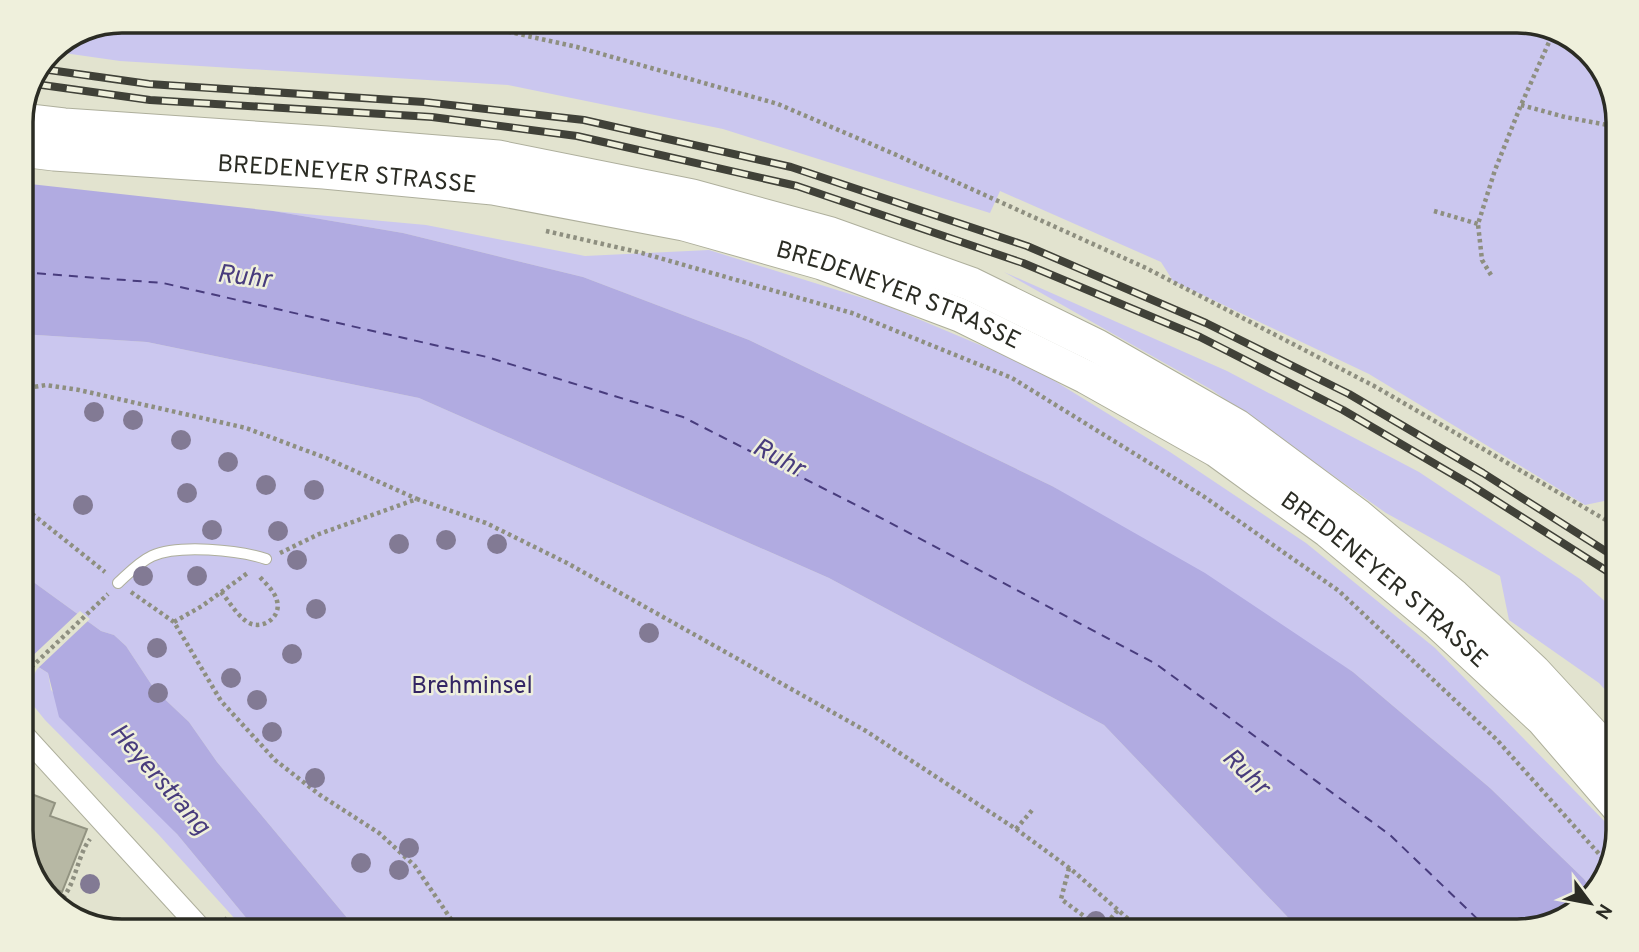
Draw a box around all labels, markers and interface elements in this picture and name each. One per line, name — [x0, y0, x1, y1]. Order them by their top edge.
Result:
street label: BREDENEYER STRASSE — [216, 150, 478, 201]
street label: BREDENEYER STRASSE — [772, 236, 1025, 357]
water label: Ruhr — [215, 258, 275, 298]
water label: Ruhr — [746, 432, 812, 487]
street label: BREDENEYER STRASSE — [1274, 486, 1493, 675]
park label: Brehminsel — [411, 672, 533, 702]
water label: Heyerstrang — [101, 717, 217, 843]
water label: Ruhr — [1214, 742, 1278, 805]
north arrow — [1555, 868, 1625, 938]
text: N — [1589, 899, 1617, 923]

